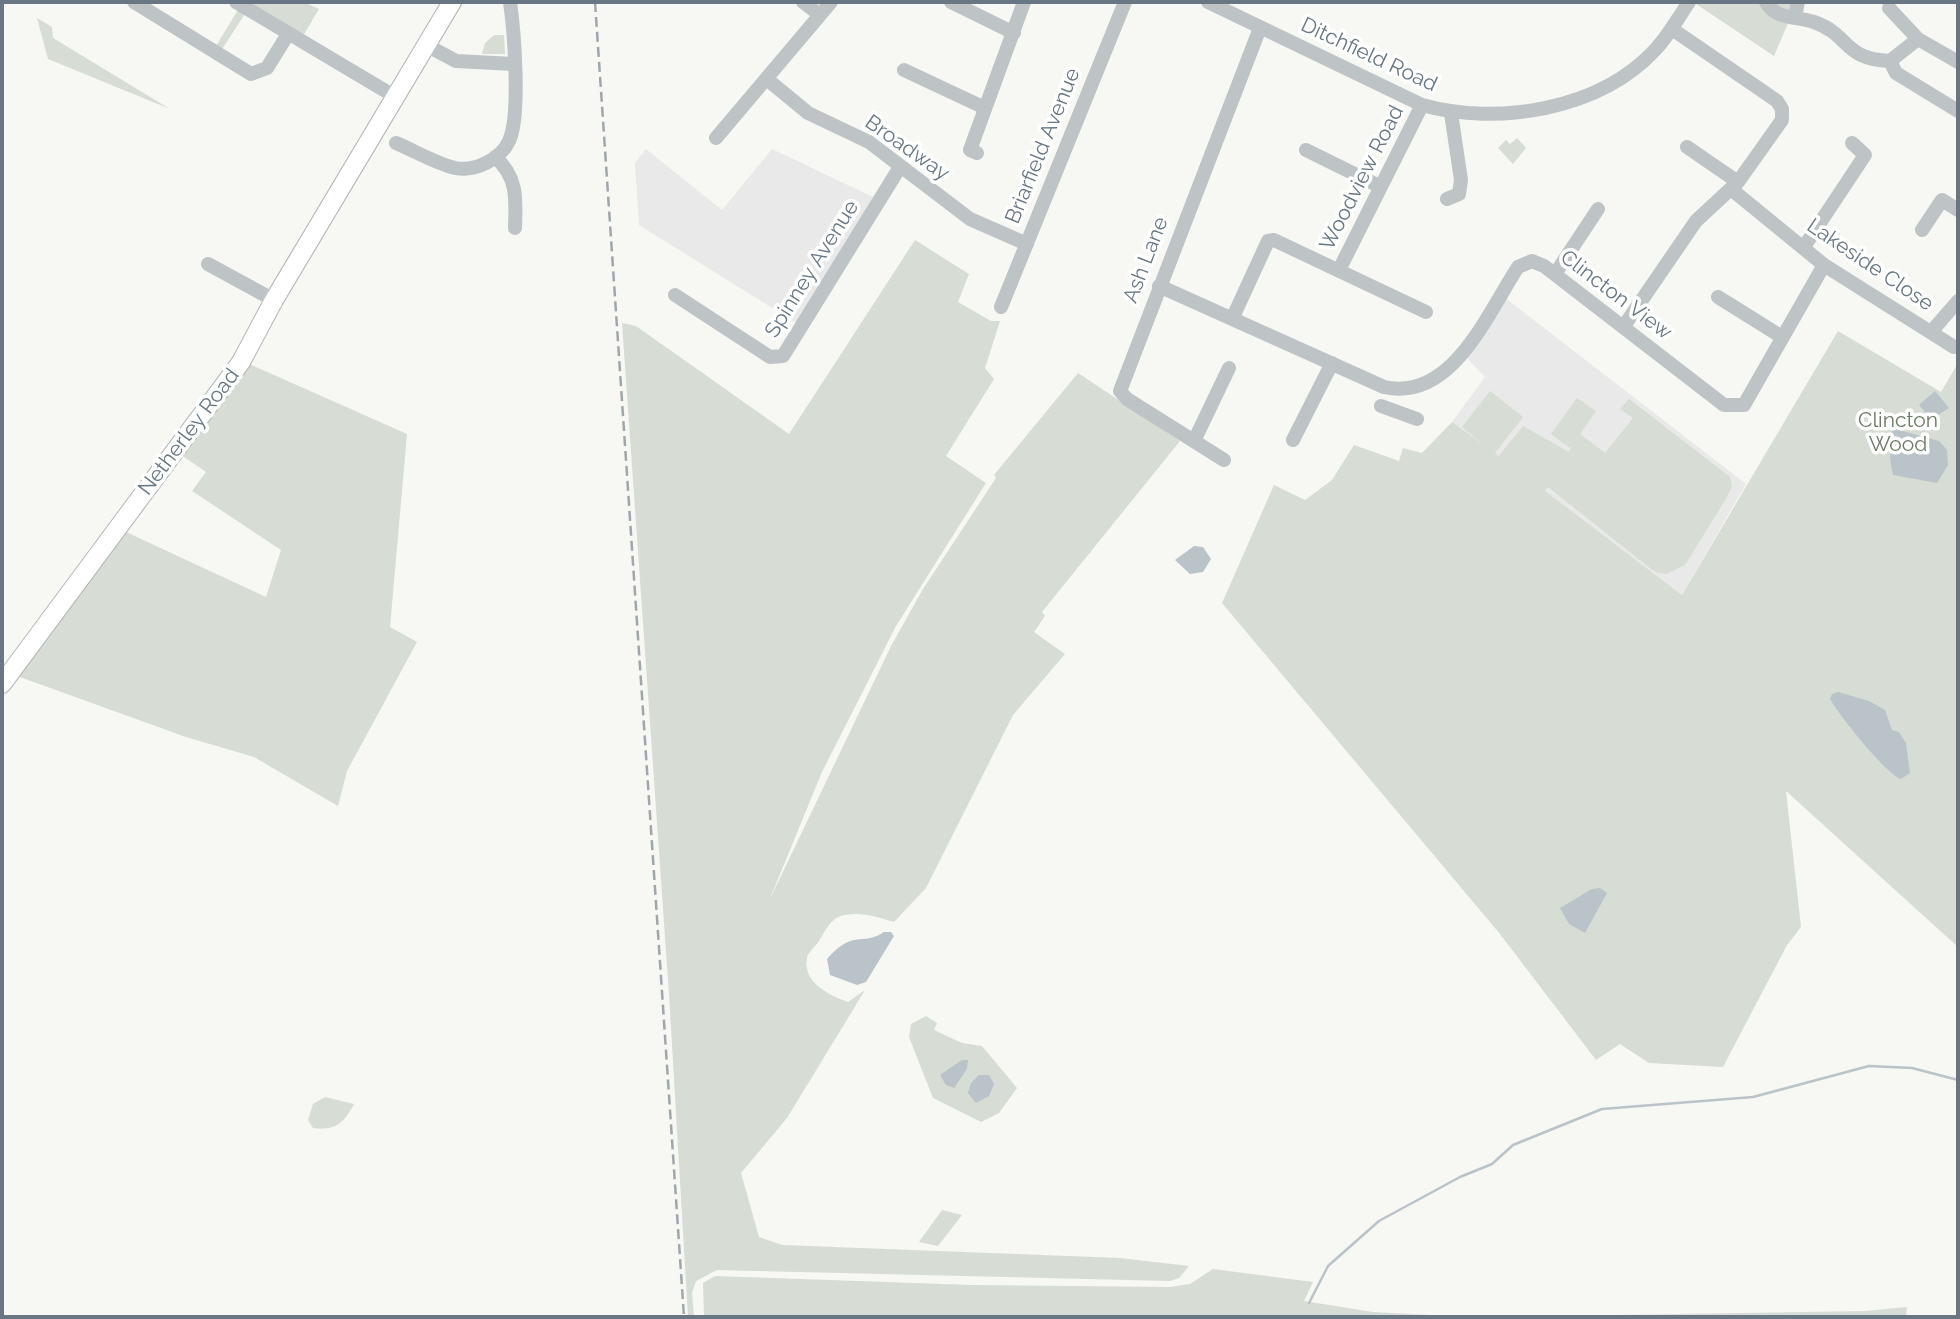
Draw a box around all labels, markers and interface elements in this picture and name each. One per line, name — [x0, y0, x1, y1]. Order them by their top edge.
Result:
street label: Ditchfield Road — [1297, 12, 1441, 98]
street label: Briarfield Avenue — [1000, 65, 1086, 227]
street label: Woodview Road — [1315, 101, 1409, 255]
street label: Broadway — [860, 110, 954, 186]
street label: Spinney Avenue — [760, 196, 864, 342]
street label: Ash Lane — [1118, 213, 1174, 307]
street label: Lakeside Close — [1802, 213, 1938, 317]
street label: Clincton View — [1555, 245, 1677, 345]
street label: Netherley Road — [133, 364, 245, 500]
park label: Clincton Wood — [1858, 408, 1938, 458]

